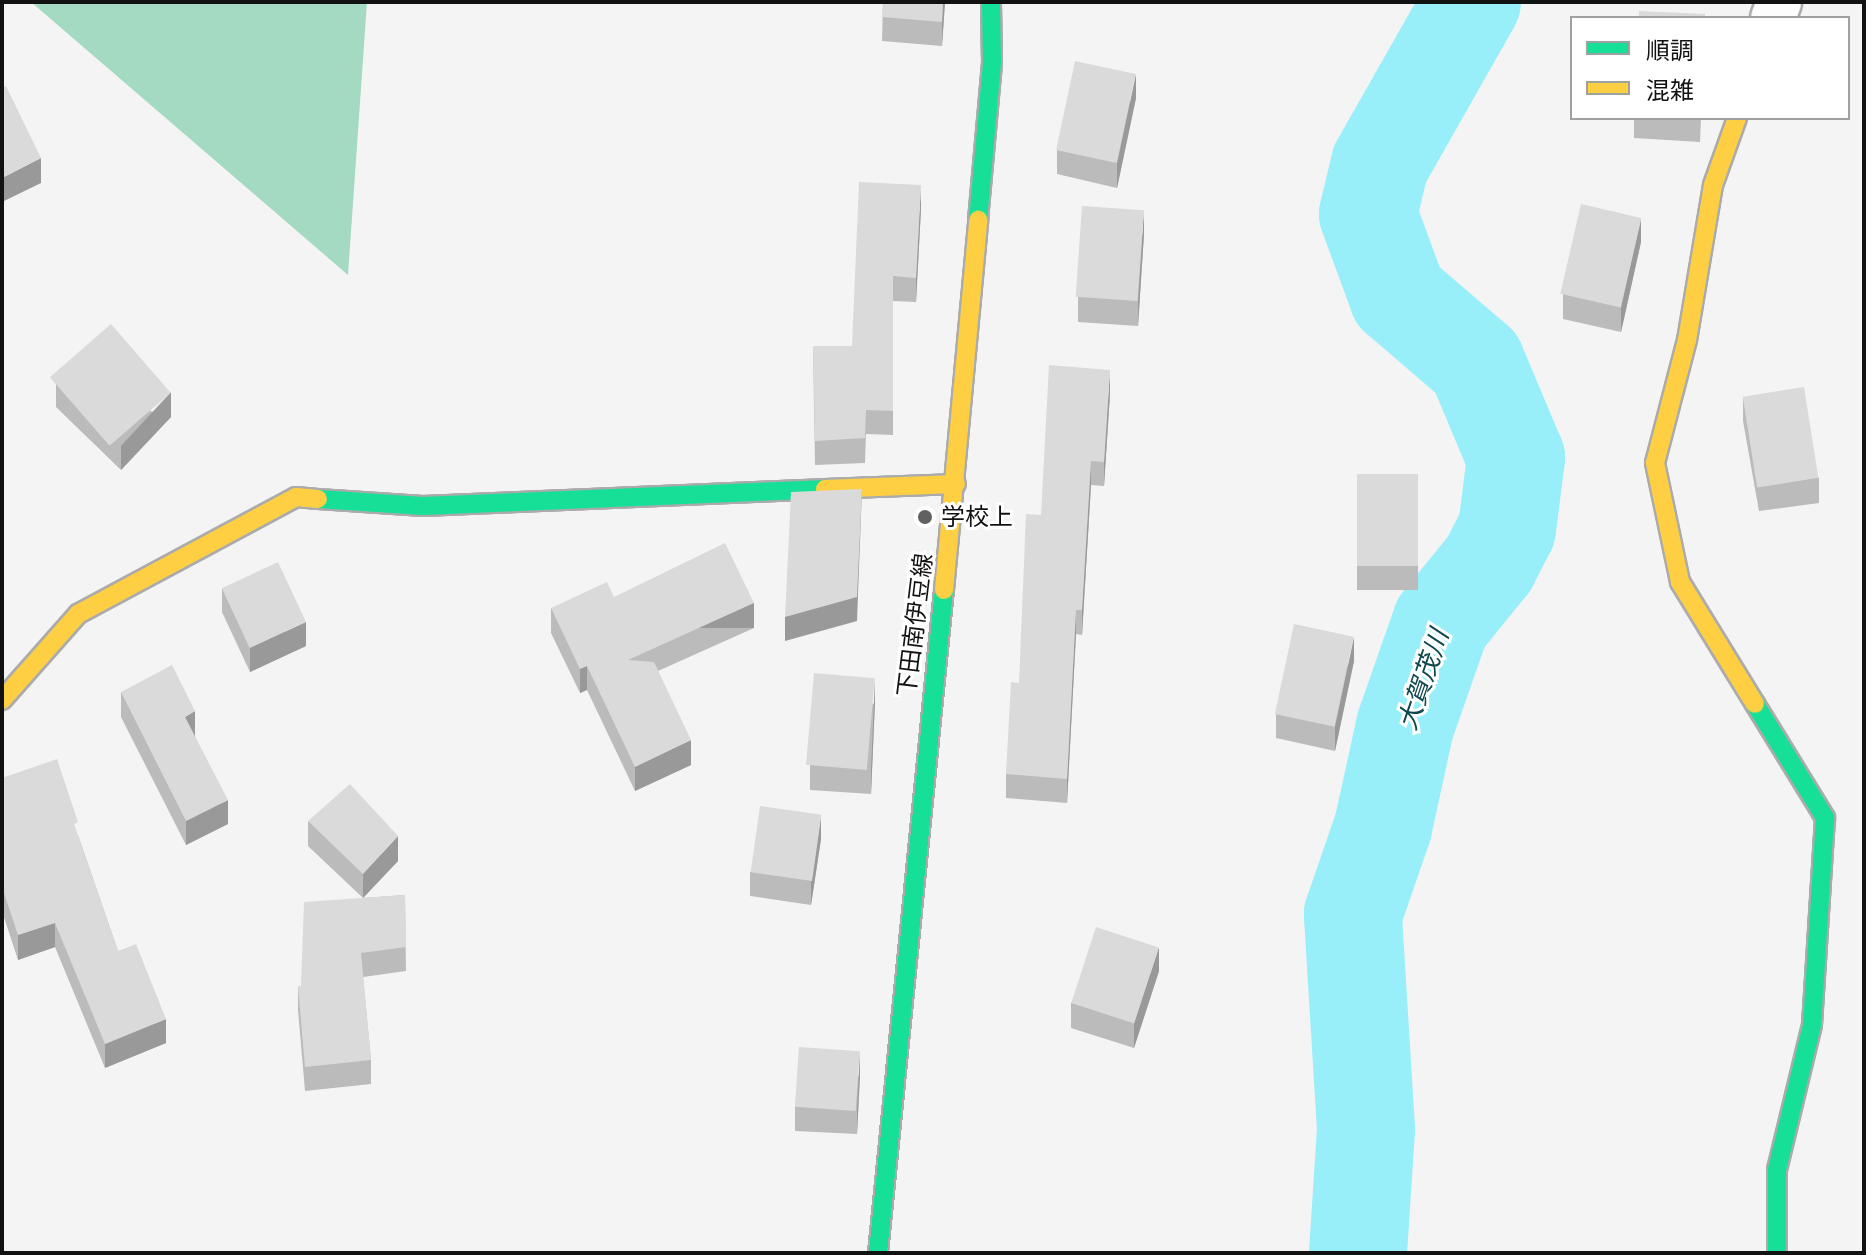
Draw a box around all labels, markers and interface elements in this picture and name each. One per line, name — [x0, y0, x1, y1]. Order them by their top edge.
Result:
legend — [1570, 16, 1850, 120]
text: 順調 — [1646, 37, 1694, 64]
text: 混雑 — [1646, 77, 1694, 104]
place label: 学校上 — [941, 503, 1013, 531]
marker: 学校上 — [916, 508, 934, 526]
street label: 下田南伊豆線 — [892, 552, 938, 698]
water label: 大賀茂川 — [1392, 626, 1456, 734]

